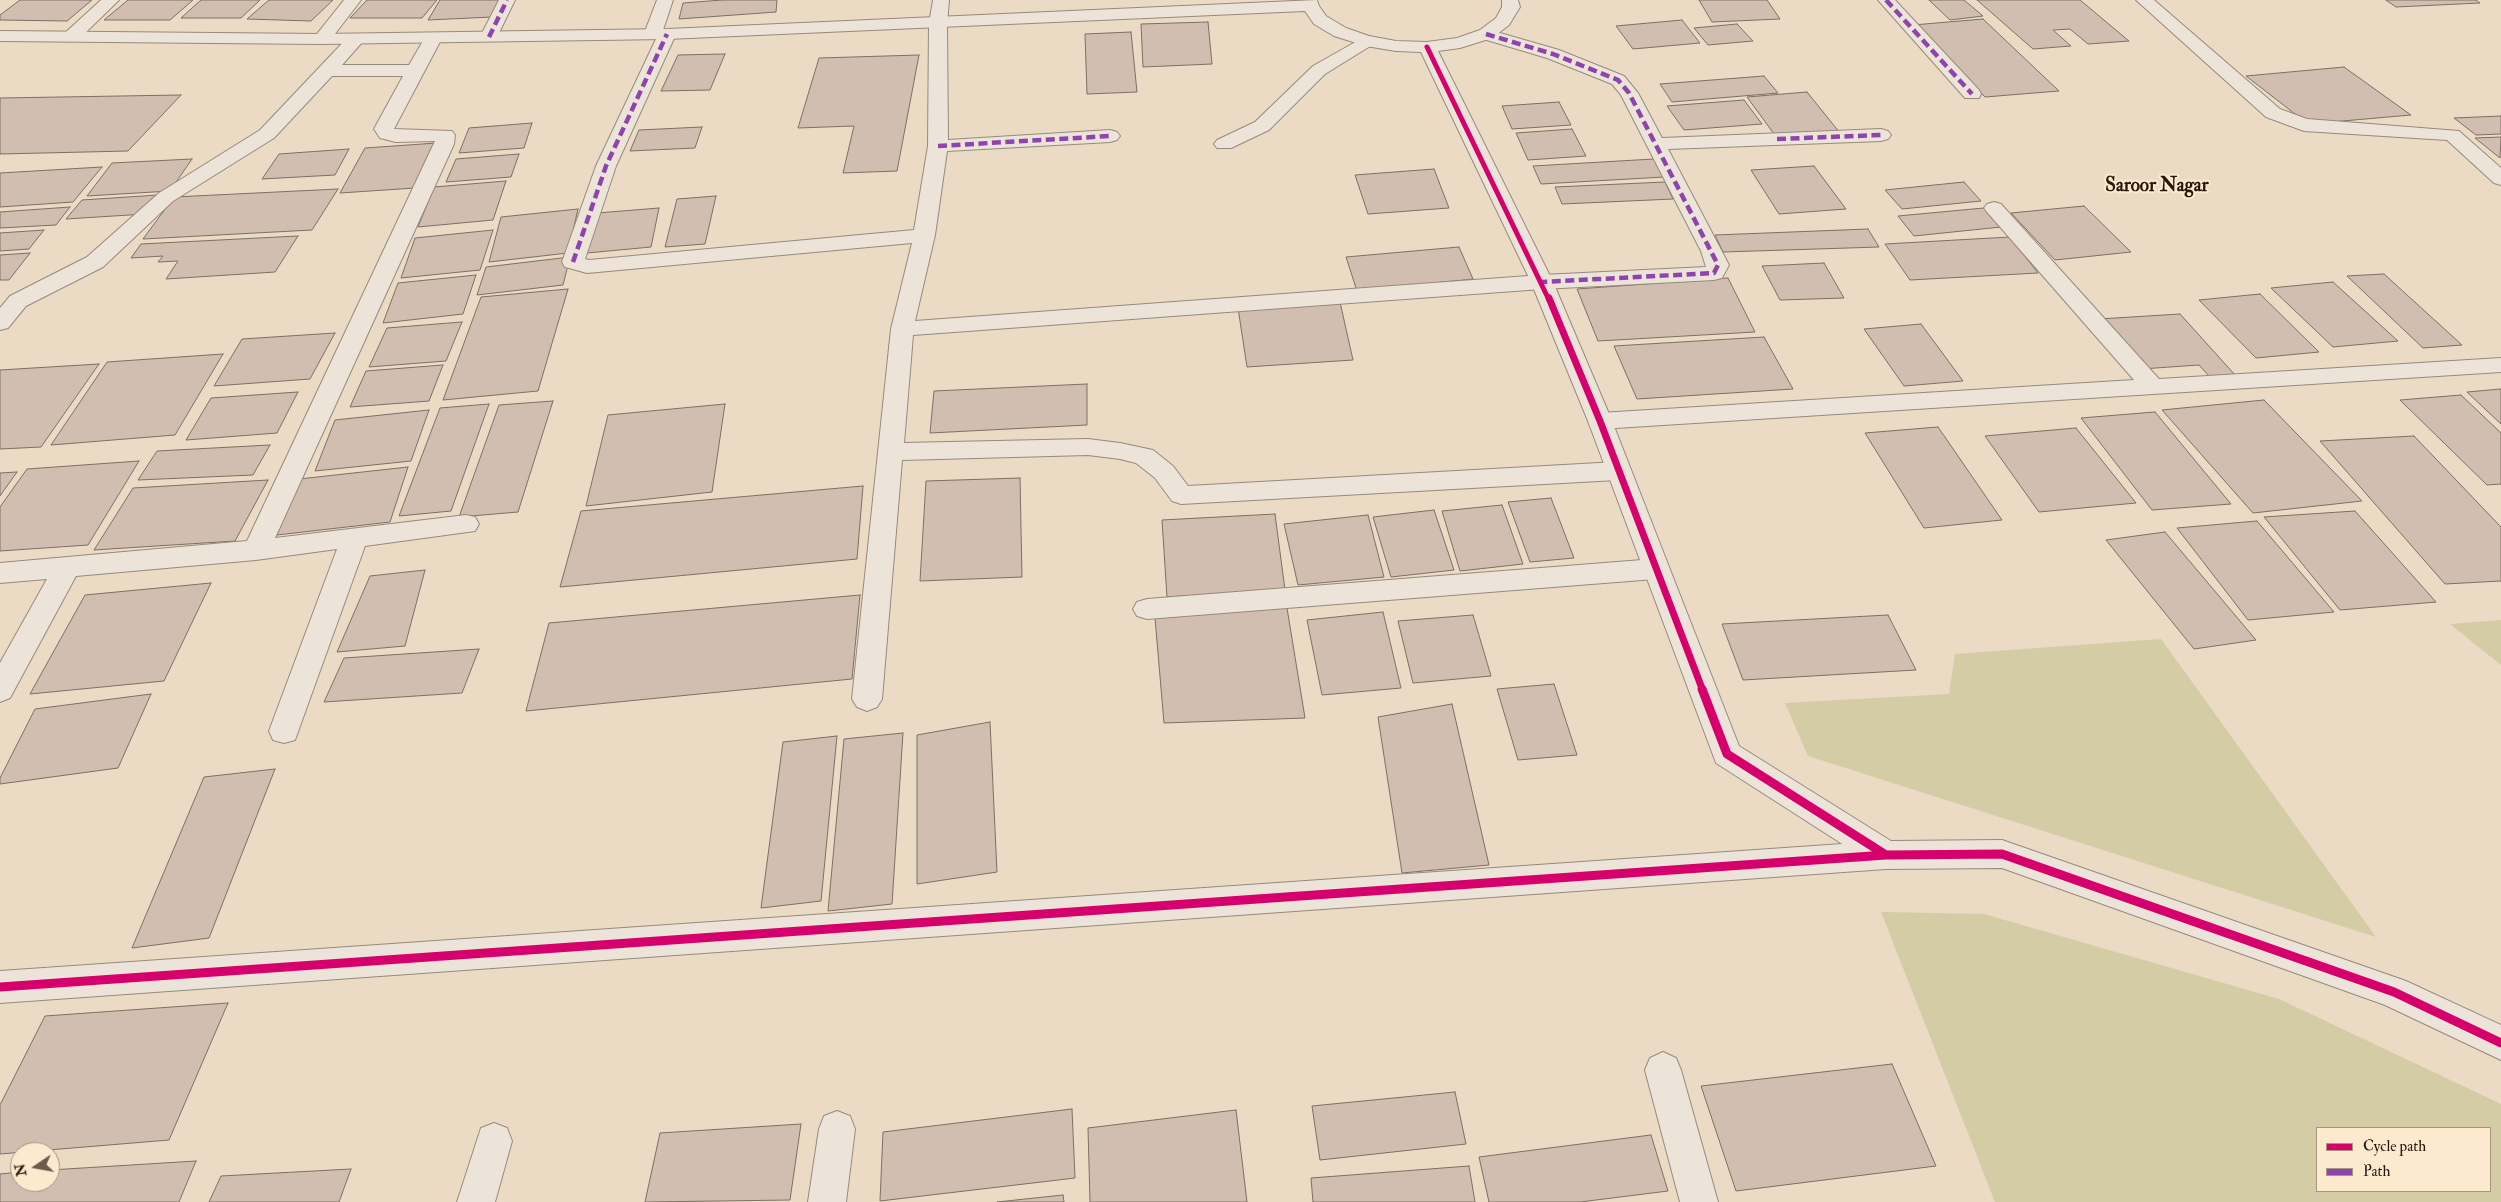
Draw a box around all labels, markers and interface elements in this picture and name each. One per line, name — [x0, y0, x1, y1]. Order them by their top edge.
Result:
district label: Saroor Nagar — [2105, 176, 2209, 198]
legend — [2316, 1127, 2491, 1192]
text: Cycle path — [2363, 1137, 2426, 1156]
north arrow — [10, 1142, 60, 1192]
text: N — [11, 1162, 30, 1178]
text: Path — [2363, 1162, 2390, 1181]

